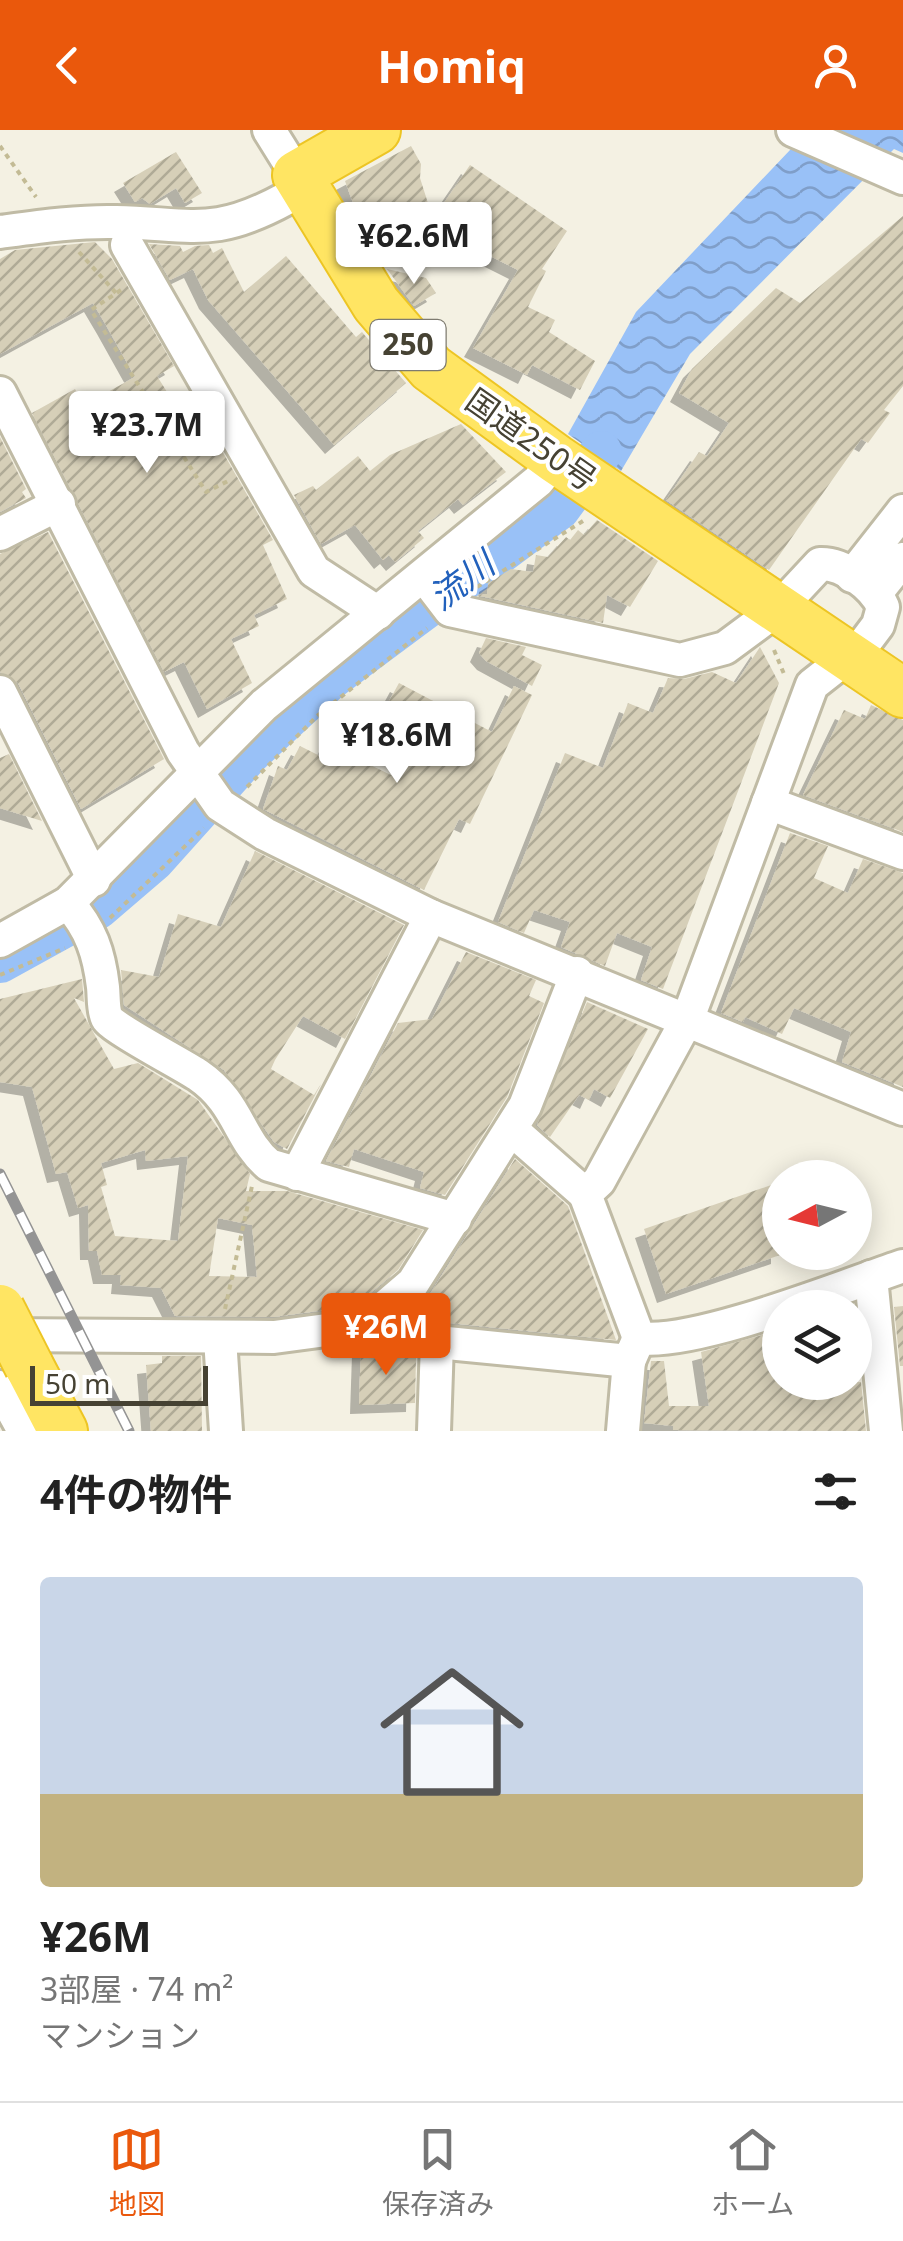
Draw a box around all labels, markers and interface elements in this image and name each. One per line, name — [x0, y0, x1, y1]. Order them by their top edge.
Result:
text: Homiq — [377, 35, 526, 96]
icon: back — [40, 38, 95, 93]
icon: person — [808, 38, 863, 93]
pin: ¥62.6M — [333, 202, 495, 287]
text: ¥62.6M — [358, 213, 470, 256]
road number: 250 — [370, 320, 446, 370]
street label: 国道250号 — [458, 378, 606, 500]
pin: ¥23.7M — [66, 391, 228, 476]
text: ¥23.7M — [91, 402, 203, 445]
water label: 流川 — [419, 538, 506, 620]
pin: ¥18.6M — [316, 701, 478, 786]
text: ¥18.6M — [341, 712, 453, 755]
north arrow — [762, 1160, 872, 1270]
map controls — [762, 1160, 872, 1400]
button: layers — [762, 1290, 872, 1400]
pin: ¥26M — [327, 1293, 445, 1378]
text: ¥26M — [343, 1304, 429, 1347]
scale bar — [30, 1361, 208, 1406]
text: 50 m — [45, 1364, 111, 1402]
icon: filters — [808, 1464, 863, 1519]
text: 4件の物件 — [40, 1465, 232, 1522]
icon: home — [362, 1642, 542, 1822]
text: ¥26M — [40, 1907, 152, 1964]
text: 3部屋 · 74 m² — [40, 1967, 234, 2010]
text: マンション — [40, 2013, 200, 2056]
tab: 地図 — [109, 2122, 165, 2222]
tab: 保存済み — [382, 2122, 494, 2222]
tab: ホーム — [711, 2122, 794, 2222]

